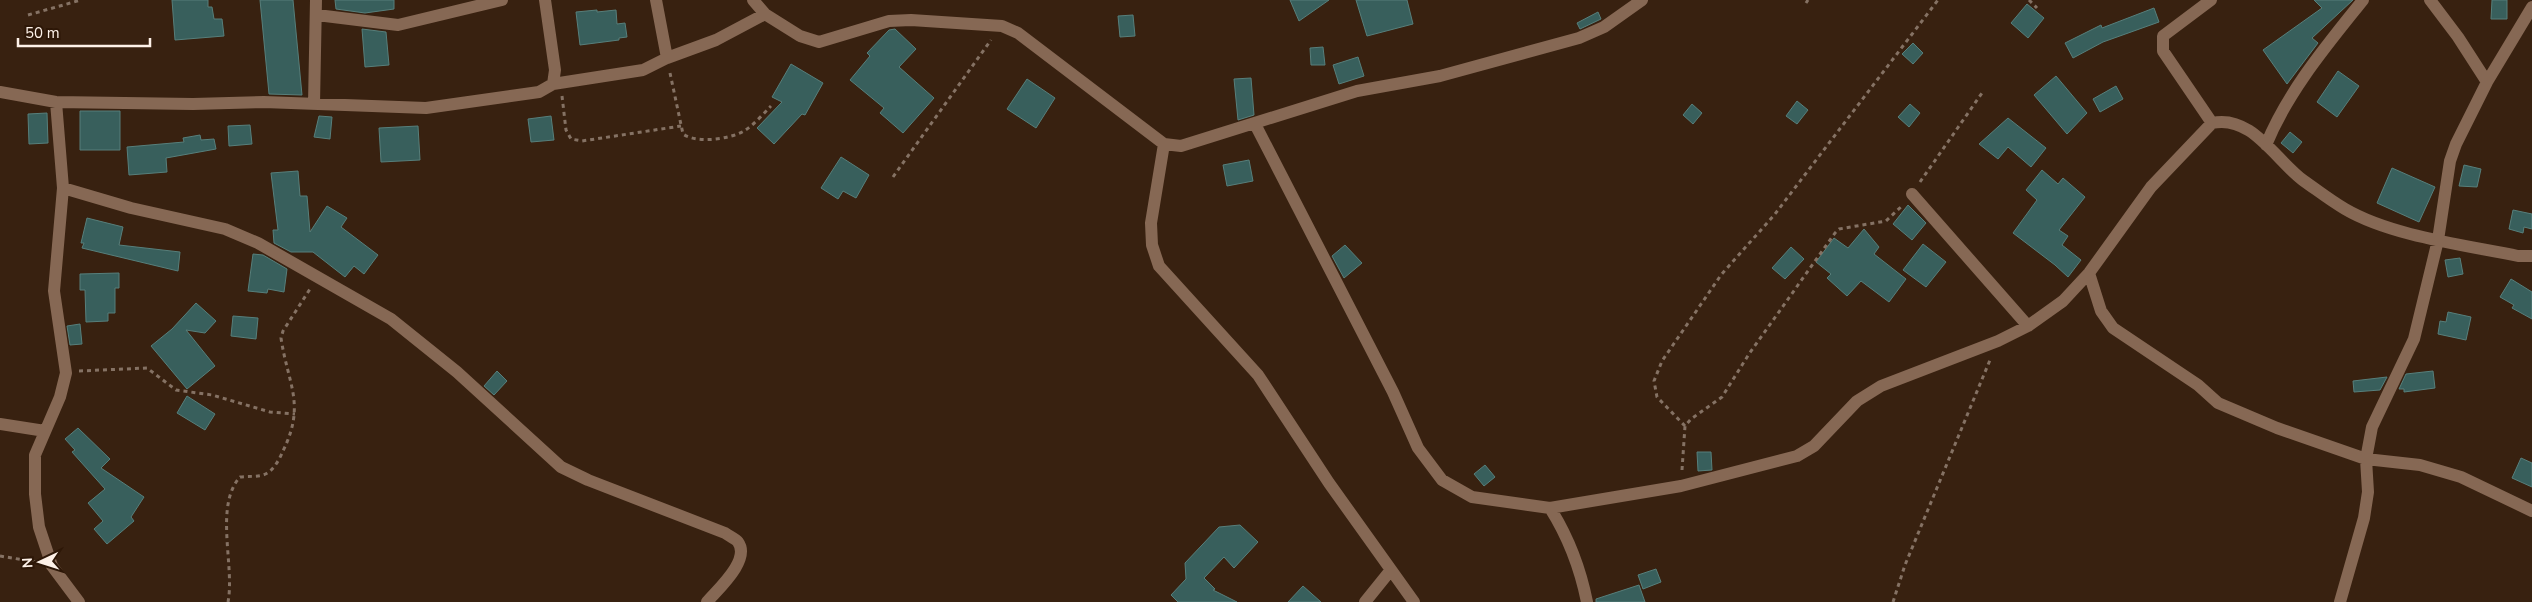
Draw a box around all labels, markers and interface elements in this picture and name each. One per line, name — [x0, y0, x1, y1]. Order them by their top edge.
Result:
scale bar — [18, 15, 150, 47]
text: 50 m — [25, 23, 60, 43]
north arrow — [15, 537, 65, 587]
text: N — [18, 557, 37, 569]

